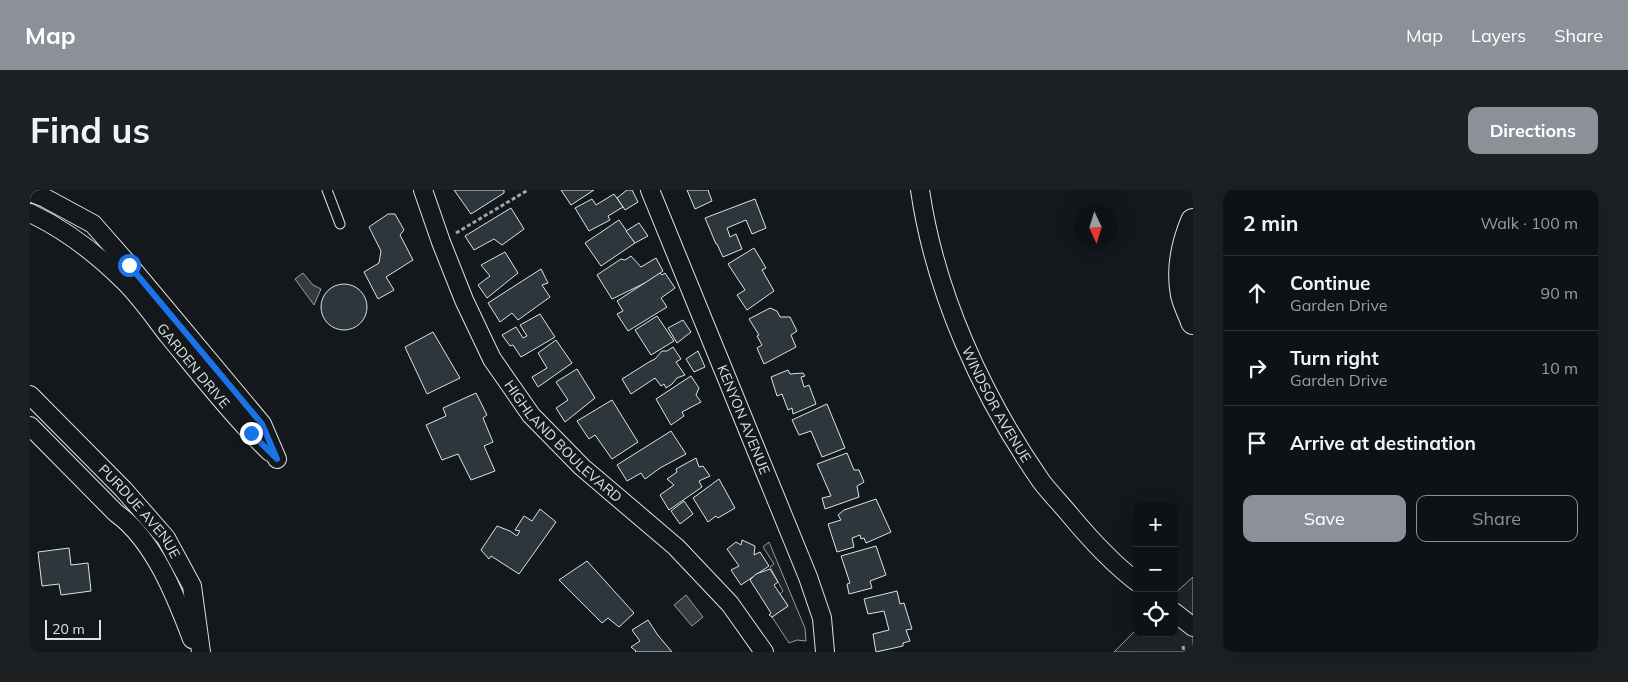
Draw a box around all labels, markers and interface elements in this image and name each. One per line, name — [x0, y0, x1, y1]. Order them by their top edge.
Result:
text: Map — [25, 20, 76, 50]
text: Map — [1406, 24, 1443, 47]
text: Layers — [1471, 24, 1526, 47]
text: Share — [1554, 24, 1603, 47]
button: Directions — [1468, 107, 1598, 154]
text: Find us — [30, 108, 150, 152]
north arrow — [1073, 205, 1118, 250]
text: 2 min — [1243, 210, 1298, 236]
text: Walk · 100 m — [1480, 213, 1578, 233]
route start — [118, 254, 141, 277]
text: Continue — [1290, 271, 1370, 295]
icon: ahead — [1243, 279, 1271, 307]
text: 90 m — [1541, 283, 1578, 303]
text: Garden Drive — [1290, 295, 1388, 315]
street label: GARDEN DRIVE — [153, 319, 234, 412]
street label: WINDSOR AVENUE — [958, 343, 1035, 466]
text: Turn right — [1290, 346, 1379, 370]
icon: right — [1243, 354, 1271, 382]
text: 10 m — [1541, 358, 1578, 378]
street label: KENYON AVENUE — [713, 362, 774, 477]
text: Garden Drive — [1290, 370, 1388, 390]
street label: HIGHLAND BOULEVARD — [500, 376, 626, 506]
route end — [240, 422, 263, 445]
icon: arrive — [1243, 429, 1271, 457]
text: Arrive at destination — [1290, 431, 1476, 455]
street label: PURDUE AVENUE — [95, 460, 184, 561]
button: Save — [1243, 495, 1406, 542]
button: Share — [1416, 495, 1578, 542]
map controls — [1133, 502, 1178, 637]
button: + — [1133, 502, 1178, 547]
button: − — [1133, 547, 1178, 592]
button: locate — [1133, 592, 1178, 637]
scale bar — [45, 617, 101, 640]
text: 20 m — [52, 620, 85, 638]

